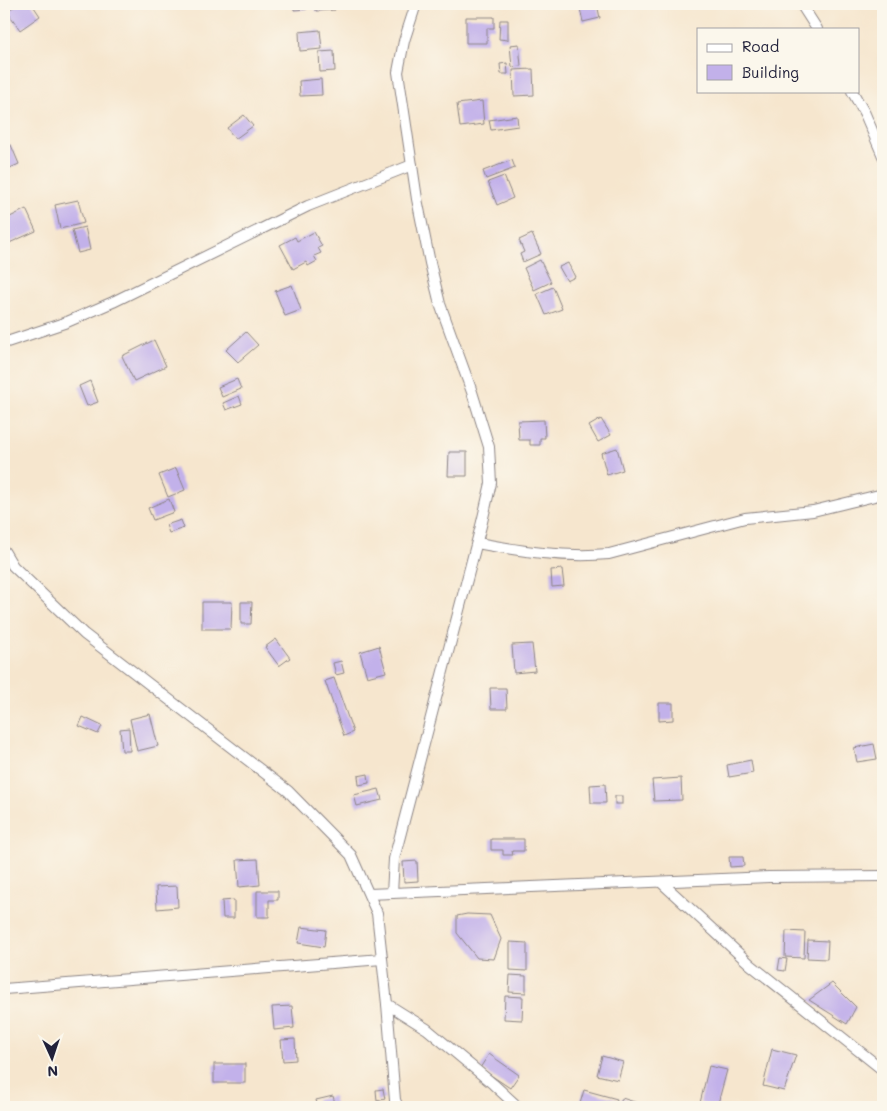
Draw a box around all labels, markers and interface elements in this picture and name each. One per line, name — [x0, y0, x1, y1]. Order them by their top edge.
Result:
legend — [697, 28, 860, 92]
text: Road — [742, 36, 779, 56]
text: Building — [742, 62, 799, 82]
north arrow — [28, 1034, 78, 1084]
text: N — [47, 1062, 59, 1081]

